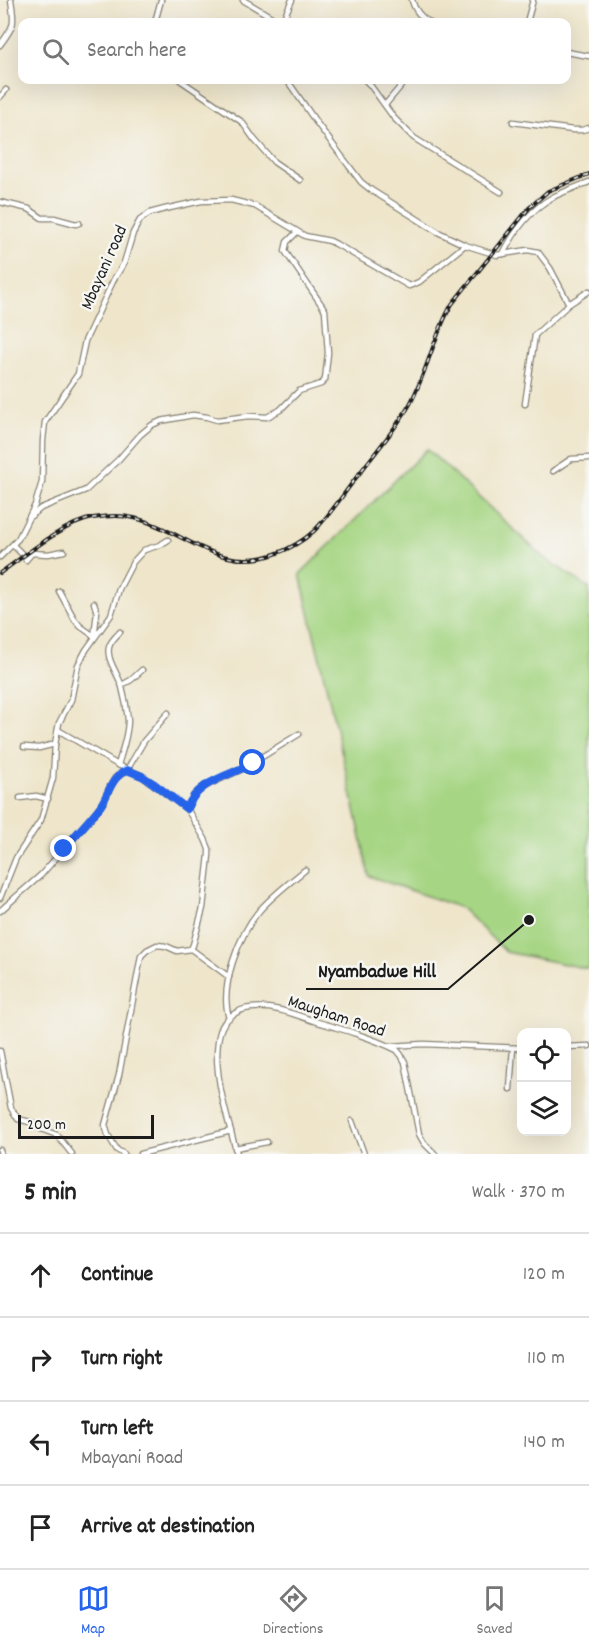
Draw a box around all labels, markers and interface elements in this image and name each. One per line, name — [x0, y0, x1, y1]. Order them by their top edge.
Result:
search box — [18, 18, 571, 84]
icon: search — [39, 35, 72, 68]
text: Search here — [87, 36, 186, 67]
street label: Mbayani road — [76, 222, 135, 314]
route start — [239, 749, 265, 775]
route end — [50, 835, 76, 861]
callout: Nyambadwe Hill — [306, 951, 448, 989]
text: Nyambadwe Hill — [318, 959, 436, 987]
street label: Maugham Road — [284, 990, 388, 1045]
map controls — [517, 1028, 571, 1136]
button: locate — [517, 1028, 571, 1082]
button: layers — [517, 1082, 571, 1136]
scale bar — [18, 1112, 154, 1140]
text: 200 m — [27, 1114, 66, 1137]
text: 5 min — [24, 1175, 77, 1212]
text: Walk · 370 m — [472, 1179, 565, 1207]
icon: ahead — [24, 1259, 57, 1292]
text: Continue — [81, 1260, 153, 1291]
text: 120 m — [523, 1261, 565, 1289]
icon: right — [24, 1343, 57, 1376]
text: Turn right — [81, 1344, 163, 1375]
text: 110 m — [527, 1345, 565, 1373]
text: Turn left — [81, 1414, 153, 1445]
icon: left — [24, 1427, 57, 1460]
text: 140 m — [523, 1429, 565, 1457]
text: Mbayani Road — [81, 1445, 183, 1473]
icon: arrive — [24, 1511, 57, 1544]
text: Arrive at destination — [81, 1512, 255, 1543]
tab: Map — [77, 1582, 110, 1641]
tab: Directions — [263, 1582, 323, 1641]
tab: Saved — [477, 1582, 512, 1641]

